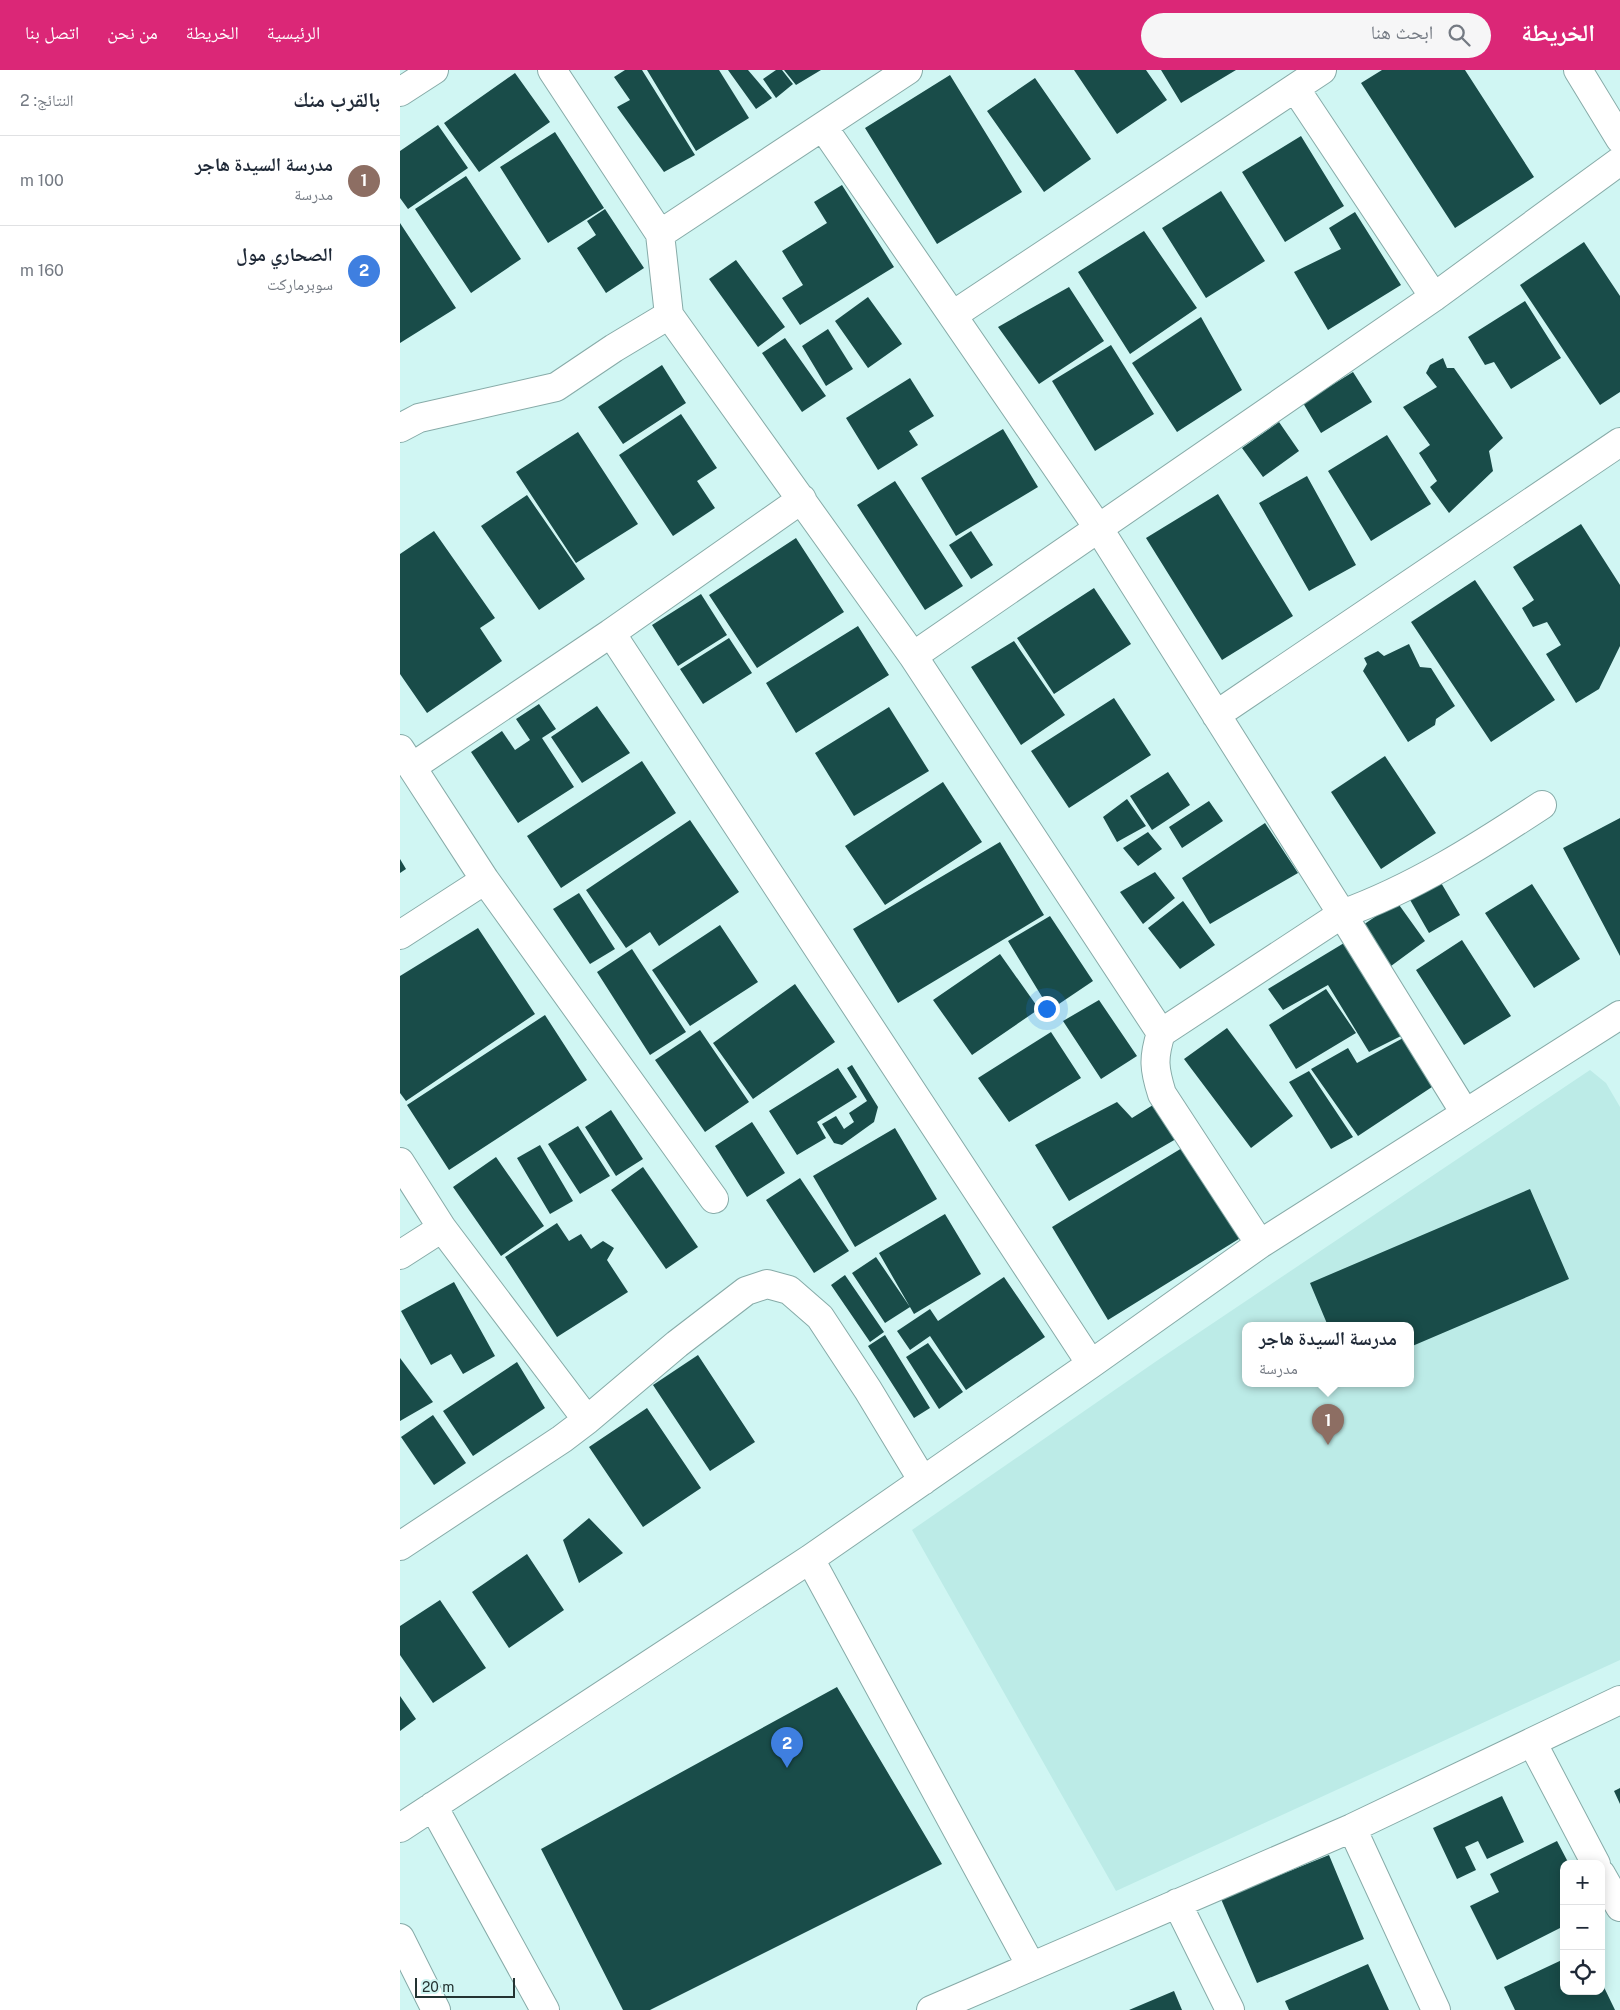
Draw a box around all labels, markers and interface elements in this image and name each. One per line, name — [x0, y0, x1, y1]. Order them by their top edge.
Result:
search box — [1141, 13, 1491, 58]
text: الخريطة — [1521, 18, 1595, 46]
text: ابحث هنا — [1371, 21, 1433, 43]
icon: search — [1445, 21, 1473, 49]
text: اتصل بنا — [25, 22, 79, 43]
text: من نحن — [107, 22, 158, 43]
text: الخريطة — [186, 22, 239, 43]
text: الرئيسية — [267, 22, 320, 43]
text: بالقرب منك — [293, 87, 380, 112]
text: النتائج: 2 — [20, 91, 74, 110]
text: مدرسة السيدة هاجر — [195, 153, 333, 175]
text: 100 m — [20, 171, 64, 190]
text: 1 — [361, 171, 367, 190]
text: مدرسة — [294, 185, 333, 204]
text: الصحاري مول — [236, 243, 333, 265]
text: 160 m — [20, 261, 64, 280]
text: 2 — [359, 261, 369, 280]
text: سوبرماركت — [267, 275, 333, 294]
your location — [1034, 996, 1060, 1022]
popup — [1242, 1322, 1414, 1387]
text: مدرسة السيدة هاجر — [1259, 1327, 1397, 1349]
text: مدرسة — [1259, 1359, 1298, 1378]
pin: 1 — [1312, 1404, 1344, 1445]
pin: 2 — [771, 1727, 803, 1768]
map controls — [1560, 1860, 1605, 1995]
button: + — [1560, 1860, 1605, 1905]
button: − — [1560, 1905, 1605, 1950]
button: locate — [1560, 1950, 1605, 1995]
scale bar — [415, 1975, 515, 1998]
text: 20 m — [422, 1979, 454, 1995]

